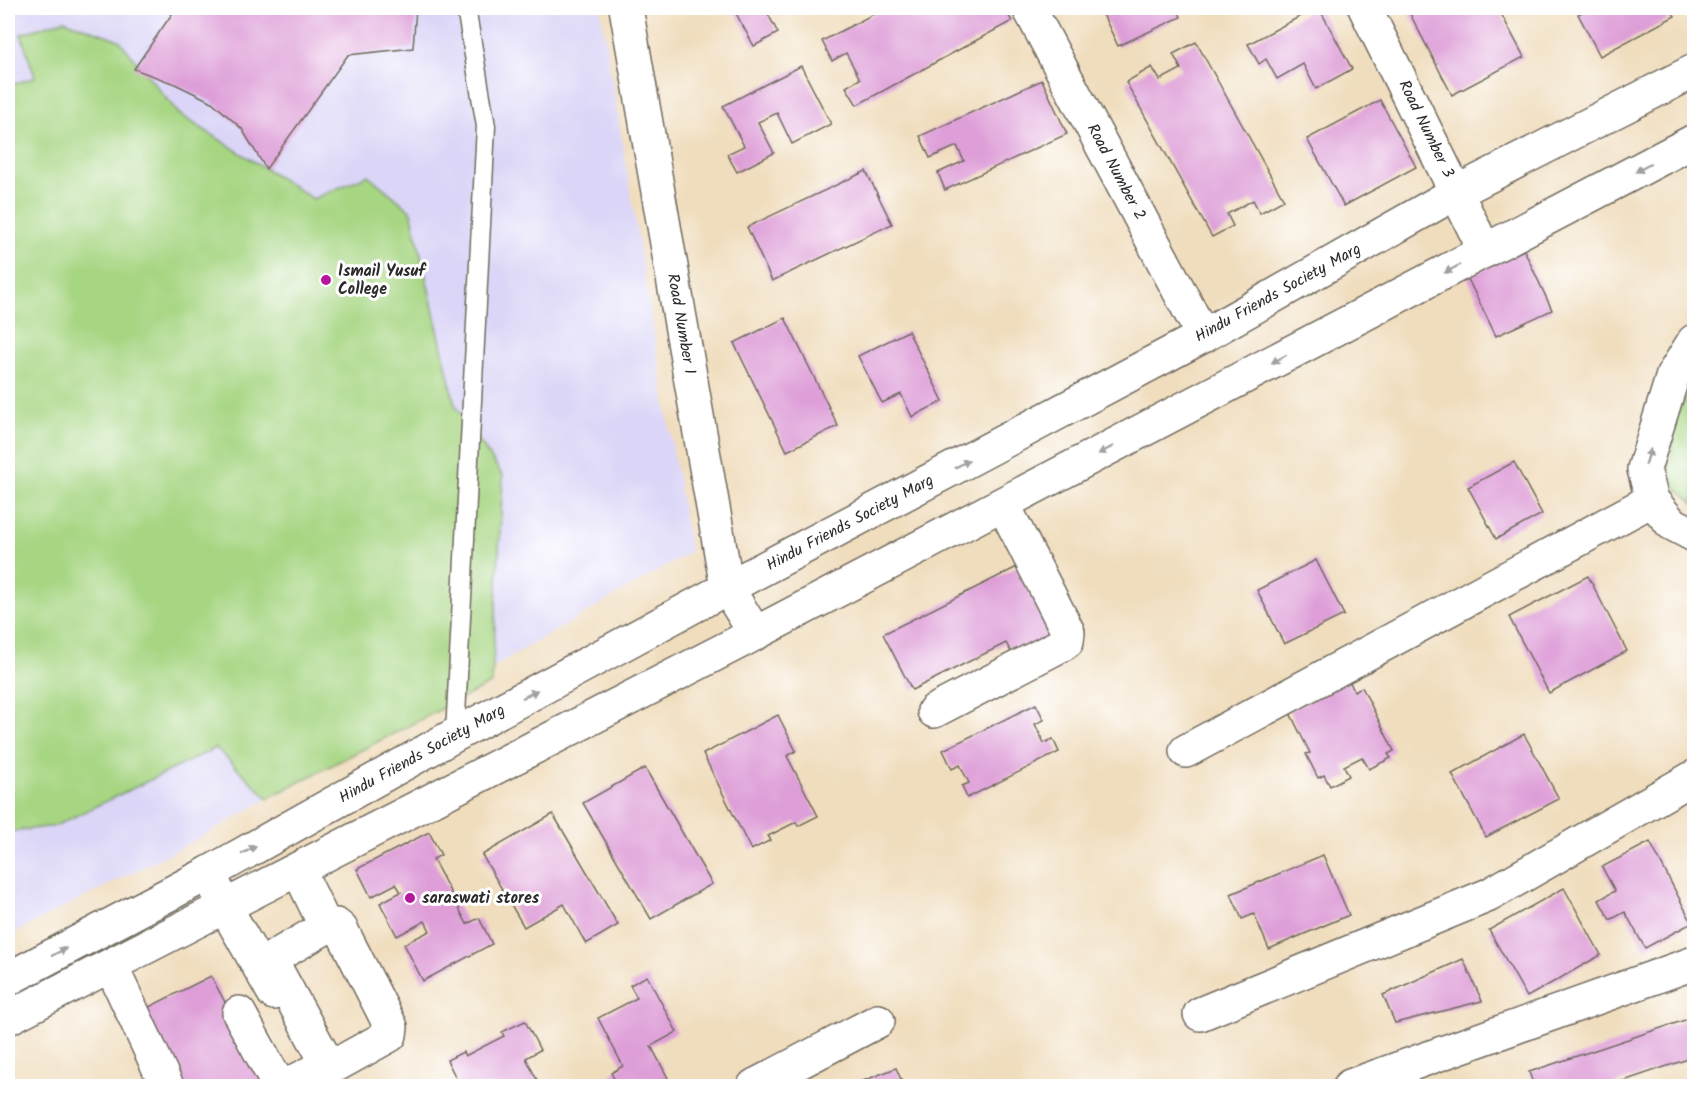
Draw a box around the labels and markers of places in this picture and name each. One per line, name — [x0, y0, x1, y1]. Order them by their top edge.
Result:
place label: Ismail Yusuf College — [338, 259, 427, 302]
marker: Ismail Yusuf College — [319, 273, 333, 287]
place label: saraswati stores — [422, 886, 540, 911]
marker: saraswati stores — [403, 891, 417, 905]

